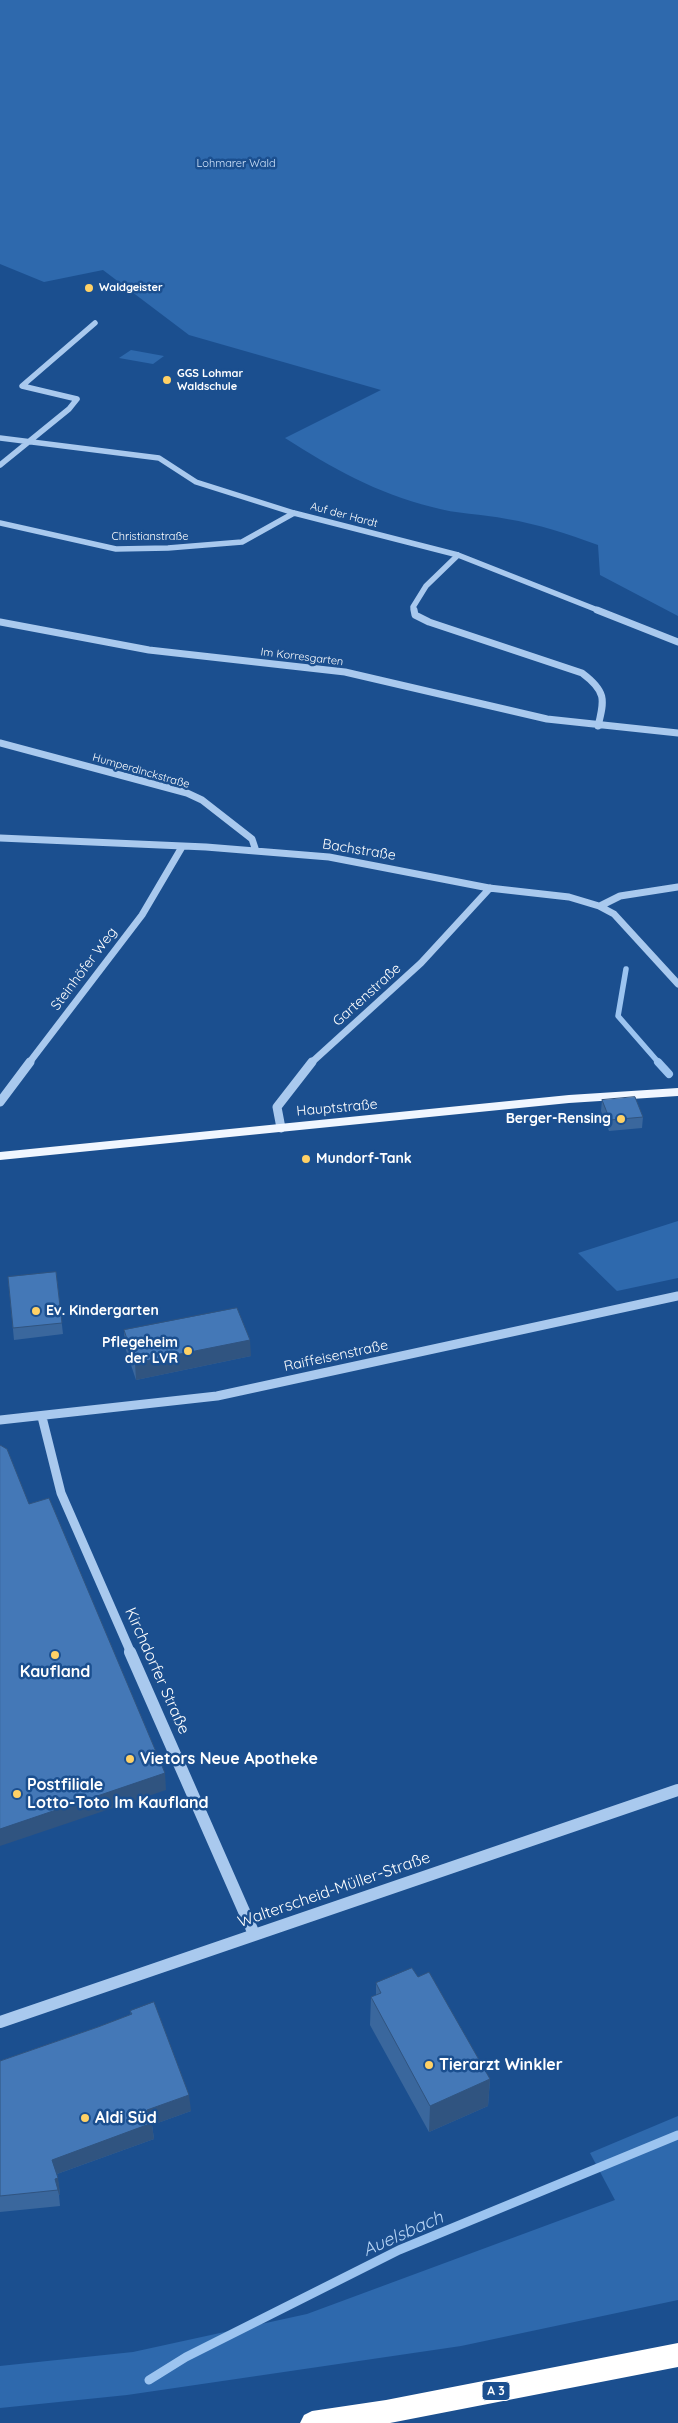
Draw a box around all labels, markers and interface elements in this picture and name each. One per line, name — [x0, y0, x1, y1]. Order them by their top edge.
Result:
park label: Lohmarer Wald — [196, 157, 276, 171]
place label: Waldgeister — [99, 281, 163, 295]
marker: Waldgeister — [83, 282, 95, 294]
place label: GGS Lohmar Waldschule — [177, 367, 243, 393]
marker: GGS Lohmar Waldschule — [161, 374, 173, 386]
street label: Auf der Hardt — [309, 500, 379, 530]
street label: Christianstraße — [112, 530, 188, 544]
street label: Im Korresgarten — [260, 645, 344, 669]
street label: Humperdinckstraße — [91, 751, 191, 791]
street label: Bachstraße — [321, 836, 397, 864]
street label: Steinhöfer Weg — [47, 924, 121, 1014]
street label: Gartenstraße — [329, 960, 405, 1030]
street label: Hauptstraße — [296, 1096, 378, 1120]
place label: Berger-Rensing — [506, 1111, 611, 1127]
marker: Berger-Rensing — [615, 1113, 627, 1125]
place label: Mundorf-Tank — [316, 1151, 412, 1167]
marker: Mundorf-Tank — [300, 1153, 312, 1165]
place label: Ev. Kindergarten — [46, 1303, 159, 1319]
marker: Ev. Kindergarten — [30, 1305, 42, 1317]
place label: Pflegeheim der LVR — [102, 1335, 178, 1368]
street label: Raiffeisenstraße — [282, 1337, 390, 1375]
marker: Pflegeheim der LVR — [182, 1345, 194, 1357]
street label: Kirchdorfer Straße — [120, 1605, 194, 1737]
marker: Kaufland — [49, 1649, 61, 1661]
place label: Kaufland — [20, 1662, 90, 1682]
place label: Vietors Neue Apotheke — [140, 1749, 318, 1769]
marker: Vietors Neue Apotheke — [124, 1753, 136, 1765]
place label: Postfiliale Lotto-Toto Im Kaufland — [27, 1775, 209, 1813]
marker: Postfiliale Lotto-Toto Im Kaufland — [11, 1788, 23, 1800]
street label: Walterscheid-Müller-Straße — [235, 1848, 433, 1932]
place label: Tierarzt Winkler — [439, 2055, 563, 2075]
marker: Tierarzt Winkler — [423, 2059, 435, 2071]
place label: Aldi Süd — [95, 2108, 157, 2128]
marker: Aldi Süd — [79, 2112, 91, 2124]
water label: Auelsbach — [359, 2207, 447, 2261]
road number: A 3 — [482, 2382, 510, 2400]

